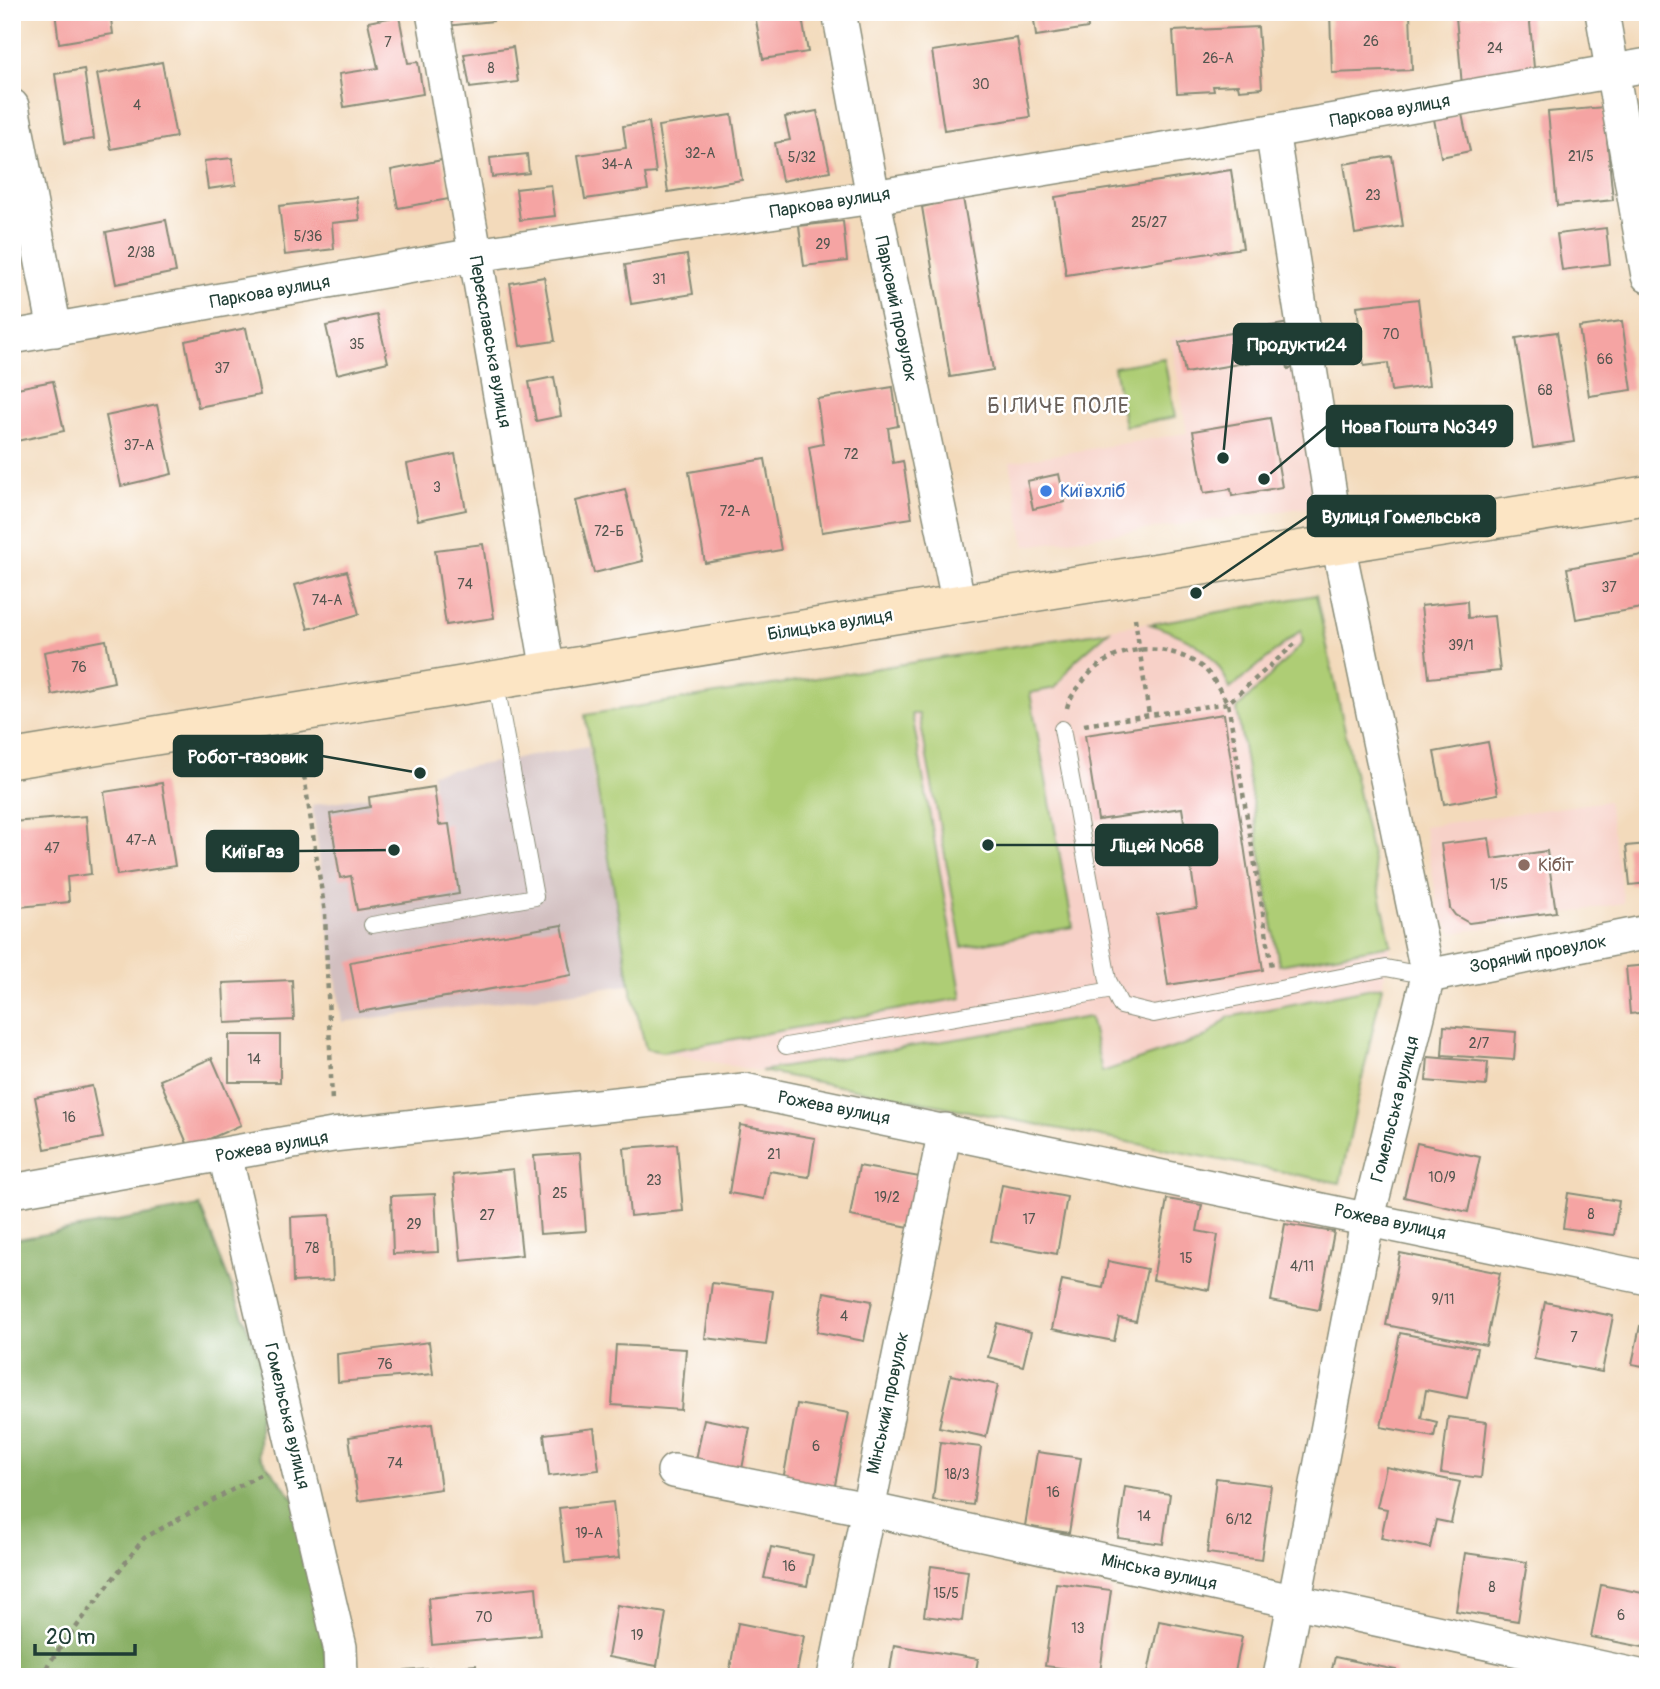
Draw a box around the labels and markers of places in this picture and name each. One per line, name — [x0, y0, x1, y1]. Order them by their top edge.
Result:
callout: Продукти24 — [1234, 324, 1361, 364]
callout: Нова Пошта №349 — [1327, 406, 1512, 446]
place label: Київхліб — [1060, 480, 1125, 503]
marker: Київхліб — [1038, 483, 1054, 499]
callout: Вулиця Гомельська — [1308, 496, 1495, 536]
callout: Робот-газовик — [174, 736, 322, 776]
callout: Ліцей №68 — [1096, 825, 1217, 865]
callout: КиївГаз — [207, 831, 298, 871]
place label: Кібіт — [1538, 854, 1574, 877]
marker: Кібіт — [1516, 857, 1532, 873]

